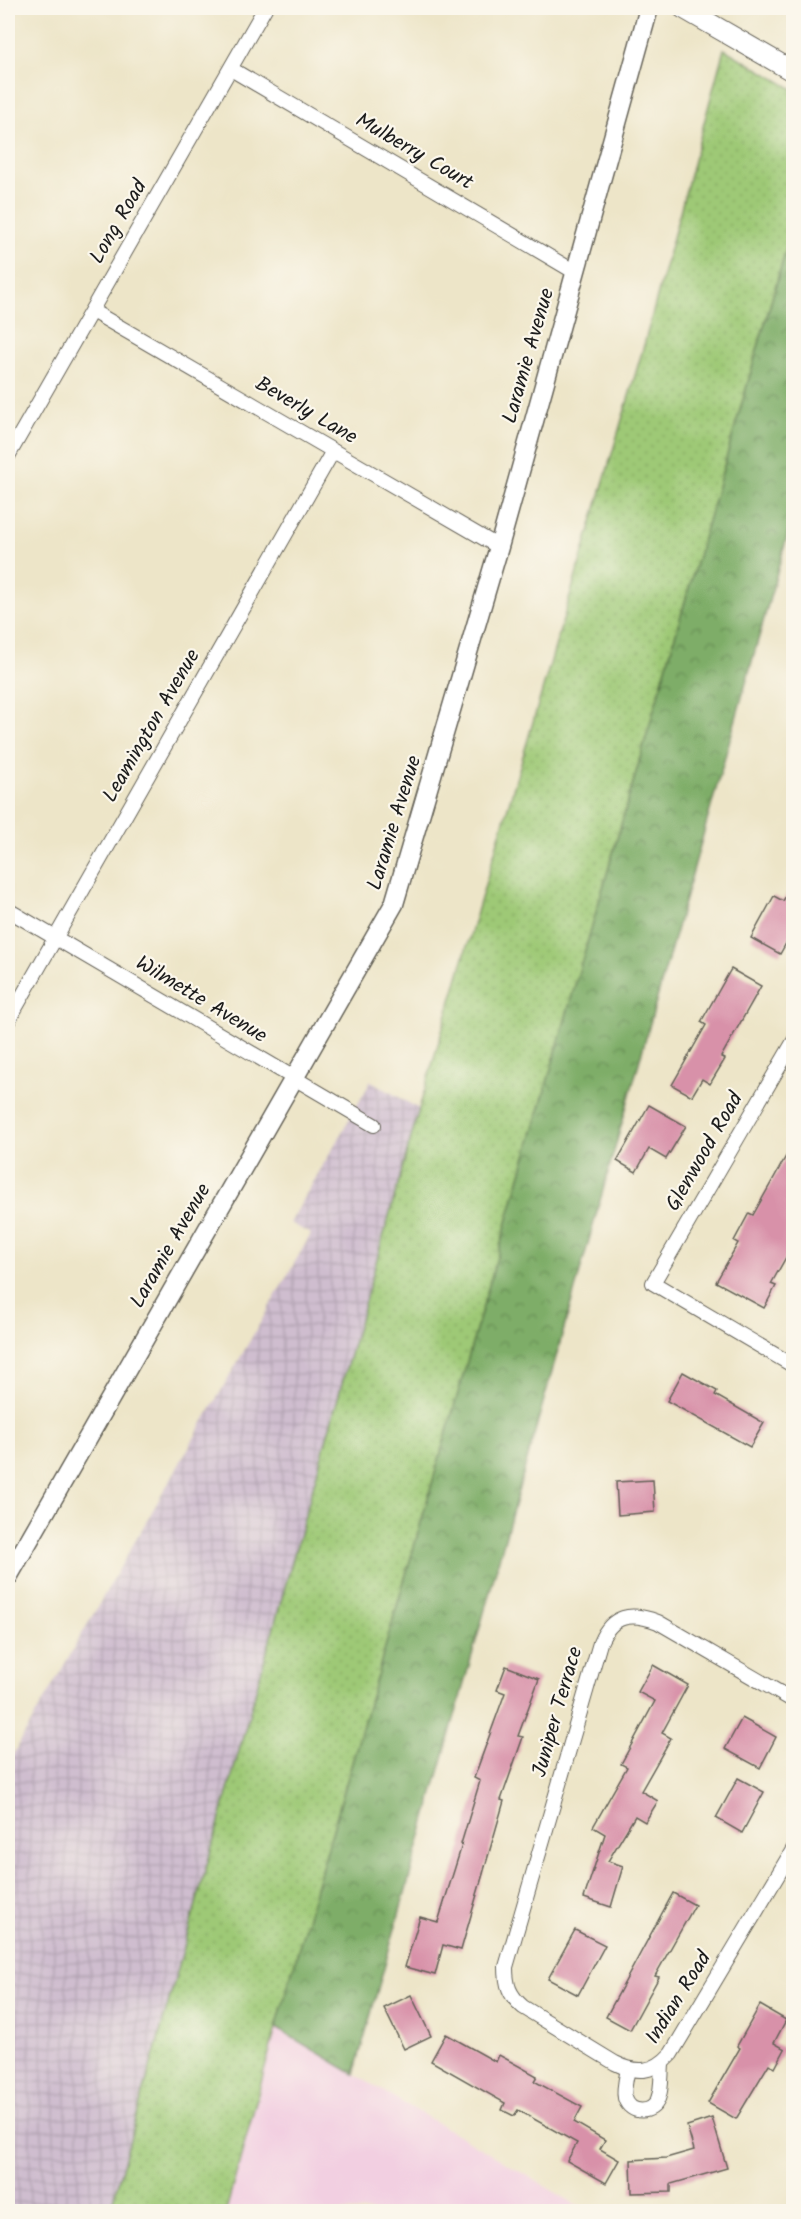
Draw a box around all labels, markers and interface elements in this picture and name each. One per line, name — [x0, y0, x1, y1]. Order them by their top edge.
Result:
street label: Mulberry Court — [349, 105, 480, 200]
street label: Long Road — [82, 173, 157, 270]
street label: Laramie Avenue — [494, 284, 564, 428]
street label: Beverly Lane — [249, 368, 364, 454]
street label: Leamington Avenue — [95, 642, 210, 809]
street label: Laramie Avenue — [359, 751, 431, 895]
street label: Wilmette Avenue — [129, 948, 274, 1053]
street label: Glenwood Road — [658, 1086, 753, 1218]
street label: Laramie Avenue — [122, 1177, 220, 1315]
street label: Juniper Terrace — [524, 1642, 593, 1781]
street label: Indian Road — [637, 1944, 721, 2051]

